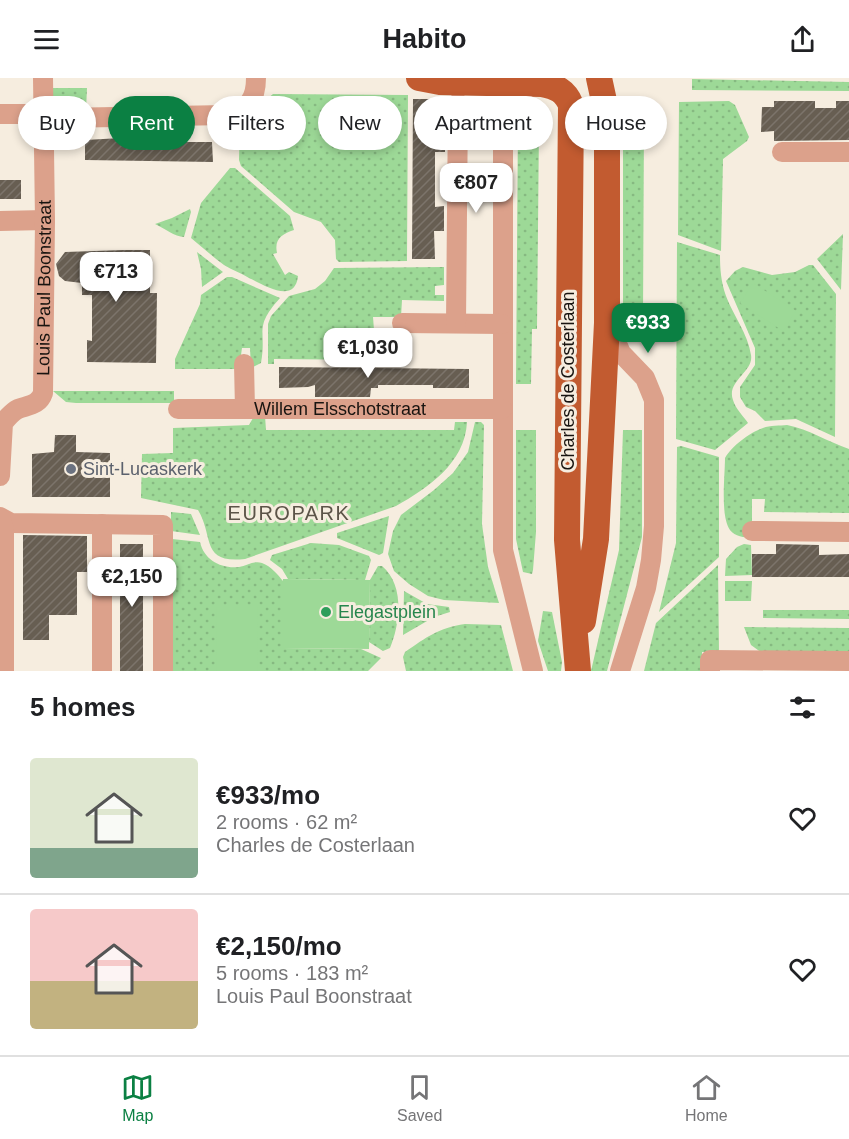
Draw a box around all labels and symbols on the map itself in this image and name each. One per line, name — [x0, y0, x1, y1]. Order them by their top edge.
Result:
pin: €807 — [440, 163, 512, 214]
street label: Louis Paul Boonstraat — [33, 200, 55, 376]
pin: €713 — [80, 252, 152, 303]
street label: Charles de Costerlaan — [558, 291, 578, 471]
pin: €933 — [612, 303, 684, 354]
pin: €1,030 — [319, 328, 417, 379]
street label: Willem Elsschotstraat — [254, 399, 426, 419]
place label: Sint-Lucaskerk — [83, 459, 203, 479]
marker: Sint-Lucaskerk — [64, 462, 78, 476]
district label: EUROPARK — [228, 502, 350, 524]
pin: €2,150 — [83, 557, 181, 608]
place label: Elegastplein — [338, 602, 436, 622]
marker: Elegastplein — [319, 605, 333, 619]

